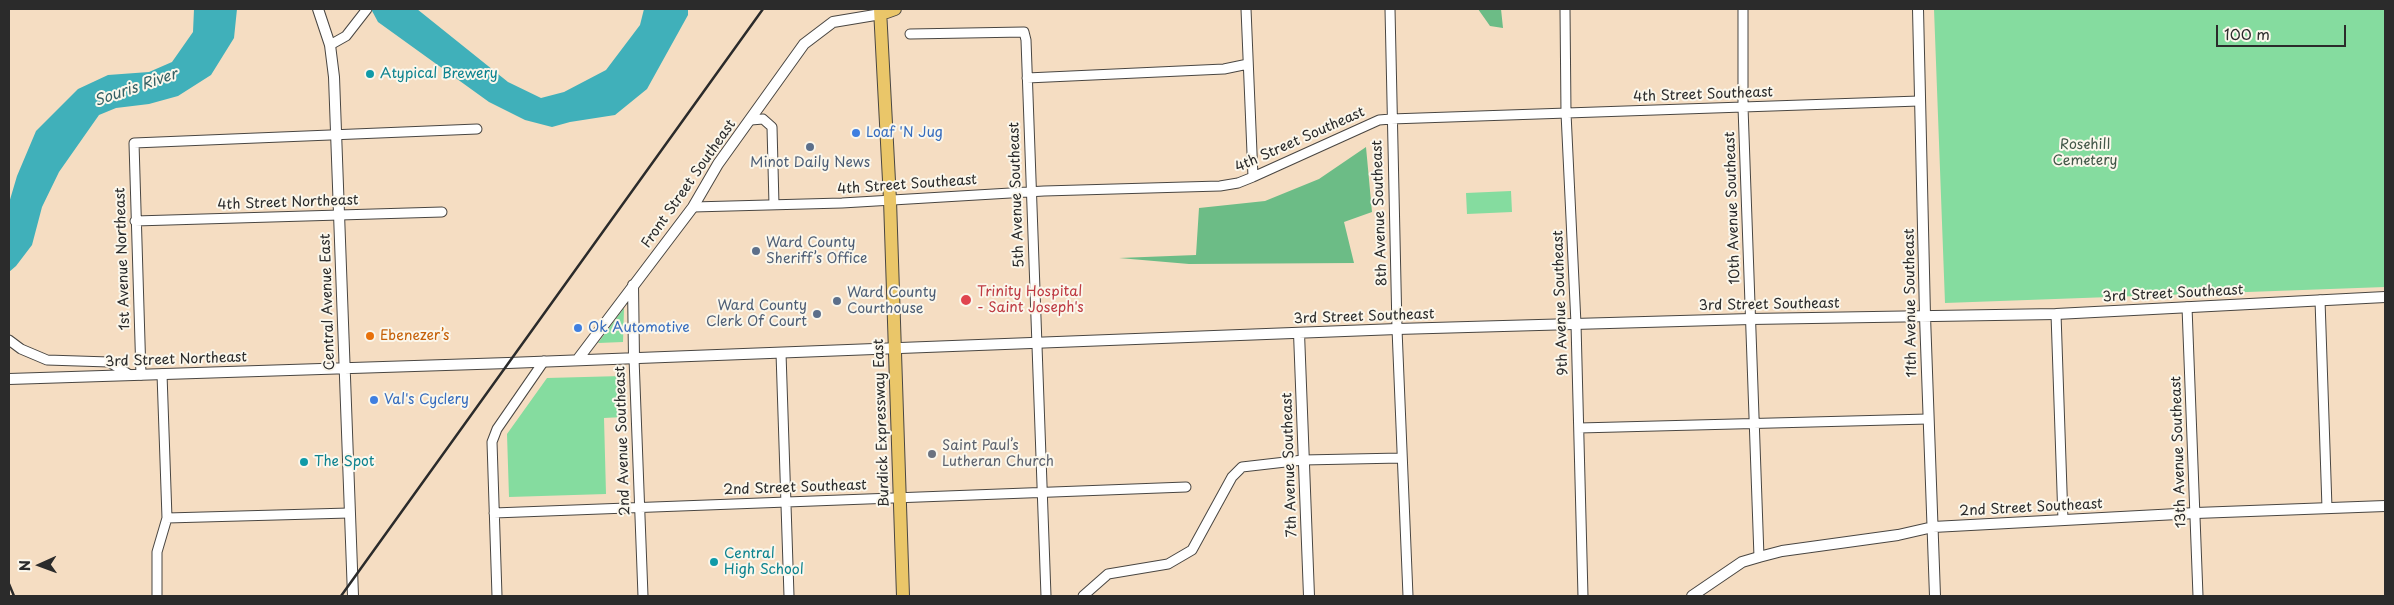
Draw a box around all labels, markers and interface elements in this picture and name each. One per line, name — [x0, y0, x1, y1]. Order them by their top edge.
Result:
scale bar — [2219, 15, 2349, 47]
text: 100 m — [2224, 22, 2270, 45]
water label: Souris River — [92, 65, 180, 111]
place label: Atypical Brewery — [380, 66, 498, 82]
marker: Atypical Brewery — [364, 68, 376, 80]
street label: 4th Street Southeast — [1633, 84, 1773, 106]
street label: 4th Street Southeast — [1233, 104, 1367, 176]
street label: Front Street Southeast — [638, 117, 740, 251]
street label: 5th Avenue Southeast — [1006, 122, 1028, 268]
place label: Loaf 'N Jug — [866, 125, 943, 141]
marker: Loaf 'N Jug — [850, 127, 862, 139]
street label: 10th Avenue Southeast — [1722, 131, 1744, 285]
park label: Rosehill Cemetery — [2052, 137, 2118, 170]
street label: 8th Avenue Southeast — [1369, 140, 1391, 286]
marker: Minot Daily News — [804, 141, 816, 153]
place label: Minot Daily News — [750, 155, 870, 171]
street label: 4th Street Southeast — [837, 172, 977, 198]
street label: 1st Avenue Northeast — [112, 187, 134, 331]
street label: 4th Street Northeast — [217, 192, 359, 214]
street label: 11th Avenue Southeast — [1901, 228, 1921, 378]
street label: 9th Avenue Southeast — [1550, 230, 1572, 376]
street label: Central Avenue East — [317, 233, 339, 371]
place label: Ward County Sheriff’s Office — [766, 235, 868, 268]
marker: Ward County Sheriff’s Office — [750, 245, 762, 257]
street label: 3rd Street Southeast — [2102, 282, 2244, 306]
place label: Trinity Hospital - Saint Joseph's — [977, 284, 1084, 316]
place label: Ward County Courthouse — [847, 285, 936, 318]
marker: Trinity Hospital - Saint Joseph's — [959, 293, 973, 307]
marker: Ward County Courthouse — [831, 295, 843, 307]
street label: 3rd Street Southeast — [1698, 295, 1840, 315]
place label: Ward County Clerk Of Court — [706, 298, 807, 331]
street label: 3rd Street Southeast — [1293, 306, 1435, 328]
marker: Ward County Clerk Of Court — [811, 308, 823, 320]
place label: Ok Automotive — [588, 320, 690, 336]
marker: Ok Automotive — [572, 322, 584, 334]
place label: Ebenezer’s — [380, 328, 449, 344]
marker: Ebenezer’s — [364, 330, 376, 342]
street label: Burdick Expressway East — [871, 339, 893, 507]
street label: 3rd Street Northeast — [105, 349, 247, 371]
street label: 2nd Avenue Southeast — [612, 366, 634, 516]
street label: 13th Avenue Southeast — [2168, 376, 2190, 528]
place label: Val's Cyclery — [384, 392, 469, 408]
street label: 7th Avenue Southeast — [1279, 392, 1301, 538]
marker: Val's Cyclery — [368, 394, 380, 406]
place label: Saint Paul’s Lutheran Church — [942, 438, 1054, 471]
marker: Saint Paul’s Lutheran Church — [926, 448, 938, 460]
place label: The Spot — [314, 454, 375, 470]
marker: The Spot — [298, 456, 310, 468]
street label: 2nd Street Southeast — [723, 477, 867, 499]
street label: 2nd Street Southeast — [1959, 496, 2103, 520]
north arrow — [15, 540, 65, 590]
place label: Central High School — [724, 546, 804, 578]
marker: Central High School — [708, 556, 720, 568]
text: N — [14, 560, 35, 571]

